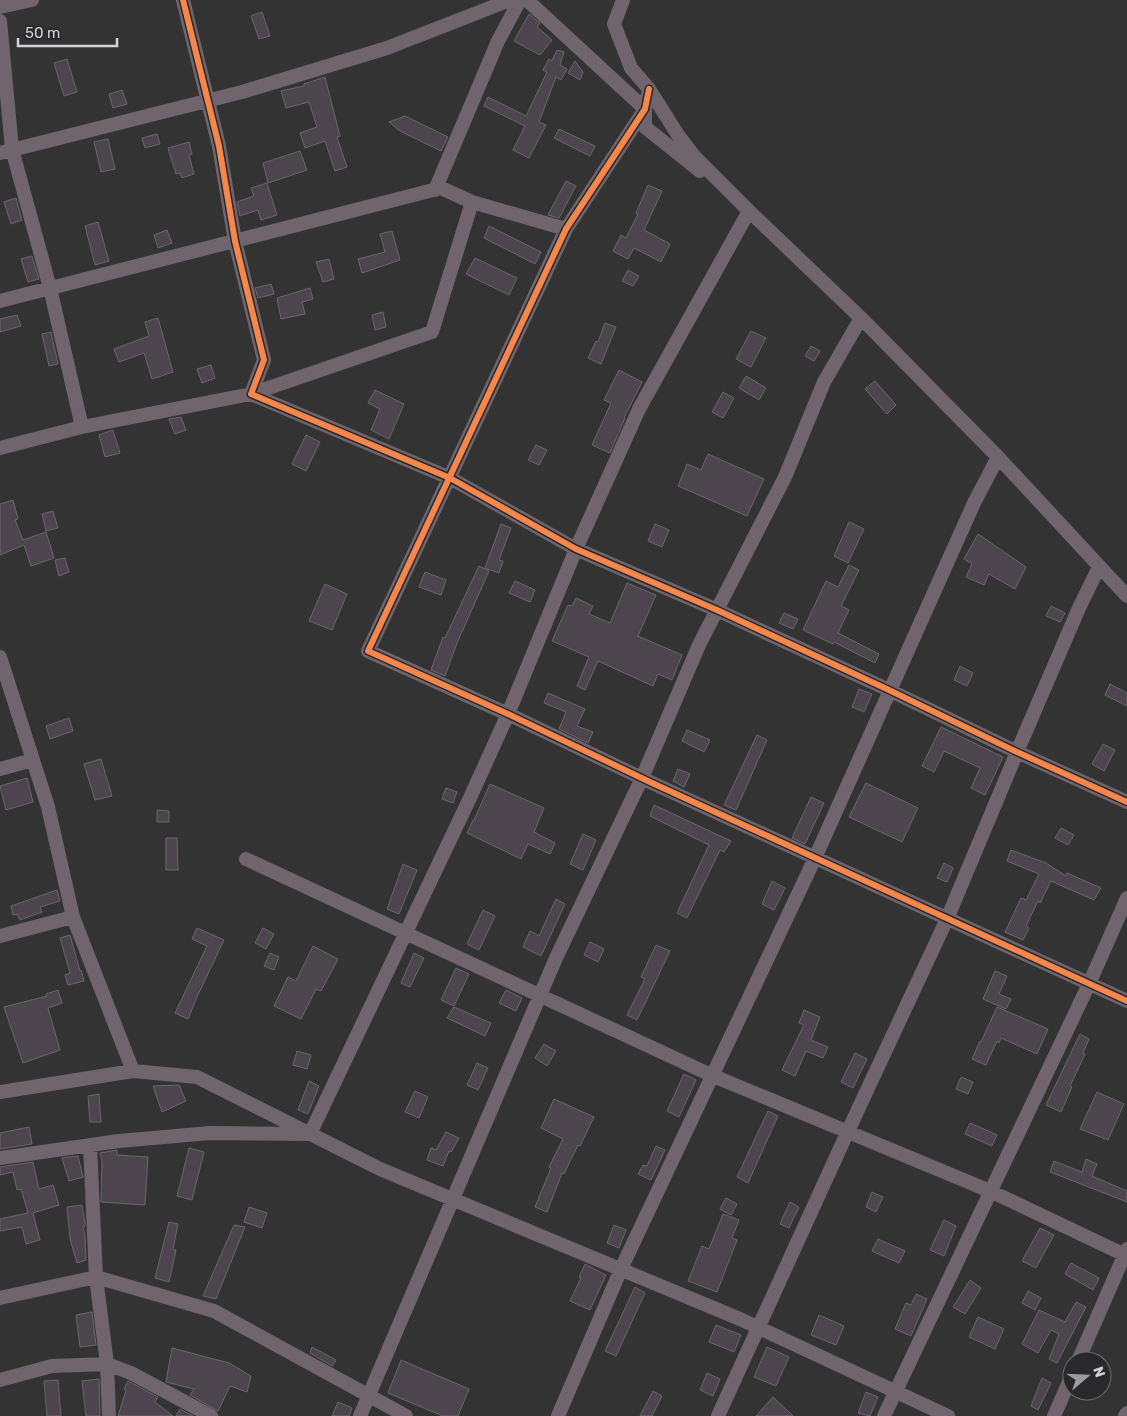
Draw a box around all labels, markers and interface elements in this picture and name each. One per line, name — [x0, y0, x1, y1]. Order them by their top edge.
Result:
scale bar — [18, 15, 116, 47]
text: 50 m — [25, 24, 60, 42]
north arrow — [1062, 1351, 1112, 1401]
text: N — [1089, 1364, 1108, 1379]

